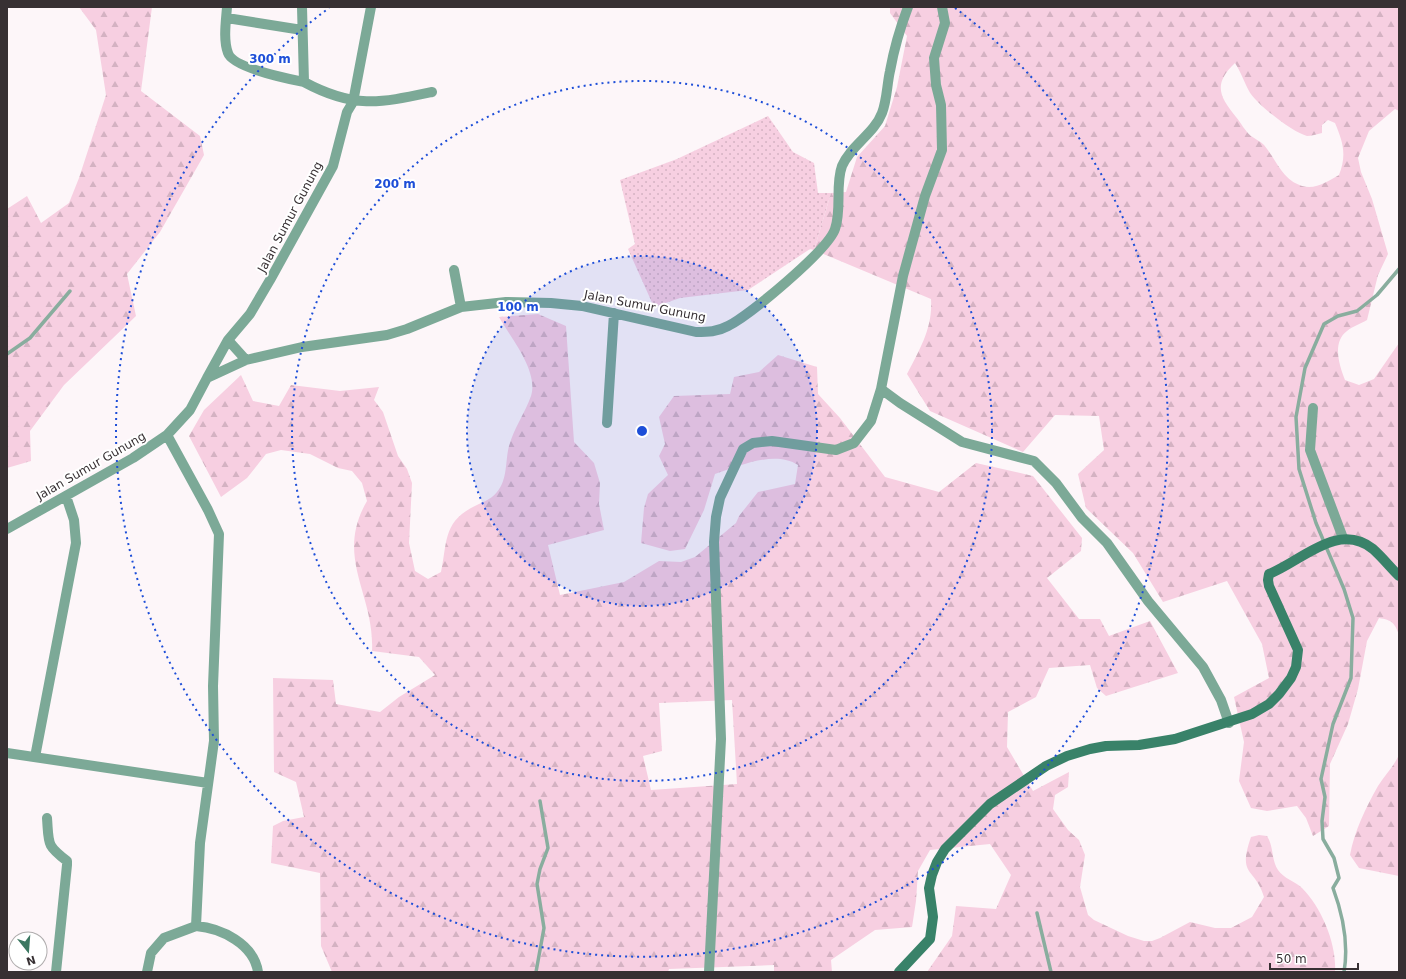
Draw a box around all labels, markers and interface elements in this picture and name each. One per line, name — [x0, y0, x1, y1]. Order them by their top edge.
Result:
text: 300 m — [249, 52, 291, 66]
street label: Jalan Sumur Gunung — [254, 159, 325, 276]
text: 200 m — [374, 177, 416, 191]
street label: Jalan Sumur Gunung — [582, 287, 707, 325]
text: 100 m — [497, 300, 539, 314]
centre of rings — [635, 424, 649, 438]
street label: Jalan Sumur Gunung — [33, 429, 148, 503]
north arrow — [8, 931, 48, 971]
scale bar — [1270, 945, 1358, 971]
text: 50 m — [1276, 952, 1307, 966]
text: N — [24, 953, 37, 968]

